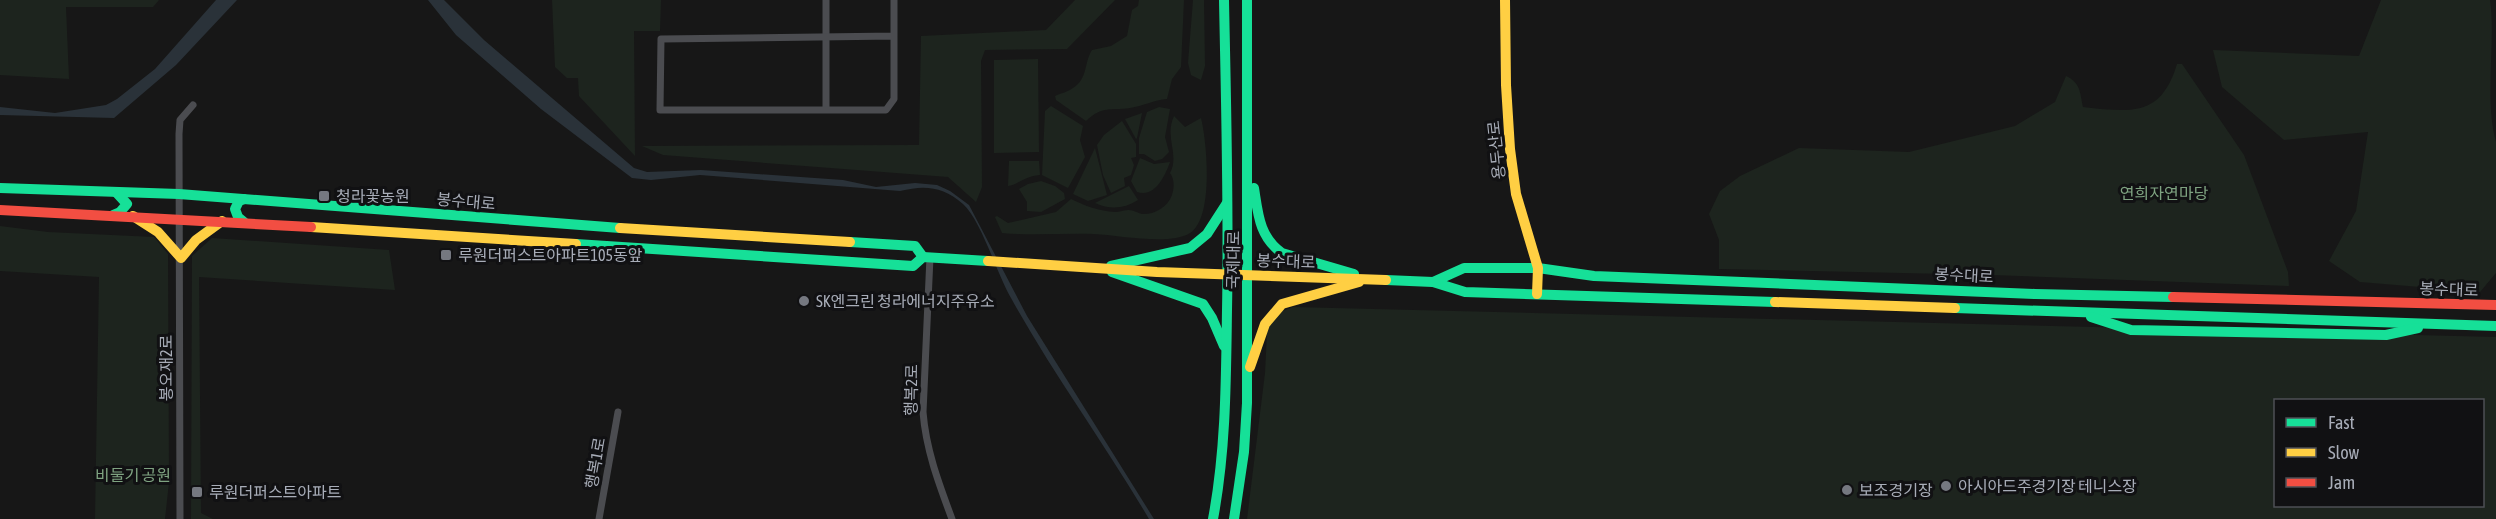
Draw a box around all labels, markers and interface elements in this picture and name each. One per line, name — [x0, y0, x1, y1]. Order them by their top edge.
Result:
street label: 용두산로 — [1484, 120, 1508, 180]
park label: 연희자연마당 — [2120, 184, 2208, 202]
place label: 청라꽃농원 — [336, 187, 410, 205]
marker: 청라꽃농원 — [317, 189, 331, 203]
street label: 봉수대로 — [436, 189, 496, 213]
street label: 국제대로 — [1223, 230, 1243, 290]
place label: 루원더퍼스트아파트105동앞 — [458, 246, 643, 264]
marker: 루원더퍼스트아파트105동앞 — [439, 248, 453, 262]
street label: 봉수대로 — [1256, 251, 1316, 271]
street label: 봉수대로 — [1934, 264, 1994, 286]
street label: 봉수대로 — [2419, 279, 2479, 299]
place label: SK엔크린 청라에너지주유소 — [816, 292, 995, 310]
marker: SK엔크린 청라에너지주유소 — [797, 294, 811, 308]
street label: 봉오재2로 — [157, 335, 175, 401]
street label: 행복2로 — [902, 364, 920, 416]
legend — [2274, 399, 2484, 507]
text: Fast — [2328, 412, 2355, 433]
street label: 행복1로 — [582, 436, 608, 490]
text: Slow — [2328, 442, 2359, 463]
park label: 비둘기 공원 — [95, 466, 171, 484]
text: Jam — [2328, 472, 2355, 493]
place label: 아시아드주경기장 테니스장 — [1958, 477, 2137, 495]
marker: 아시아드주경기장 테니스장 — [1939, 479, 1953, 493]
place label: 보조경기장 — [1859, 481, 1933, 499]
place label: 루원더퍼스트아파트 — [209, 483, 341, 501]
marker: 보조경기장 — [1840, 483, 1854, 497]
marker: 루원더퍼스트아파트 — [190, 485, 204, 499]

